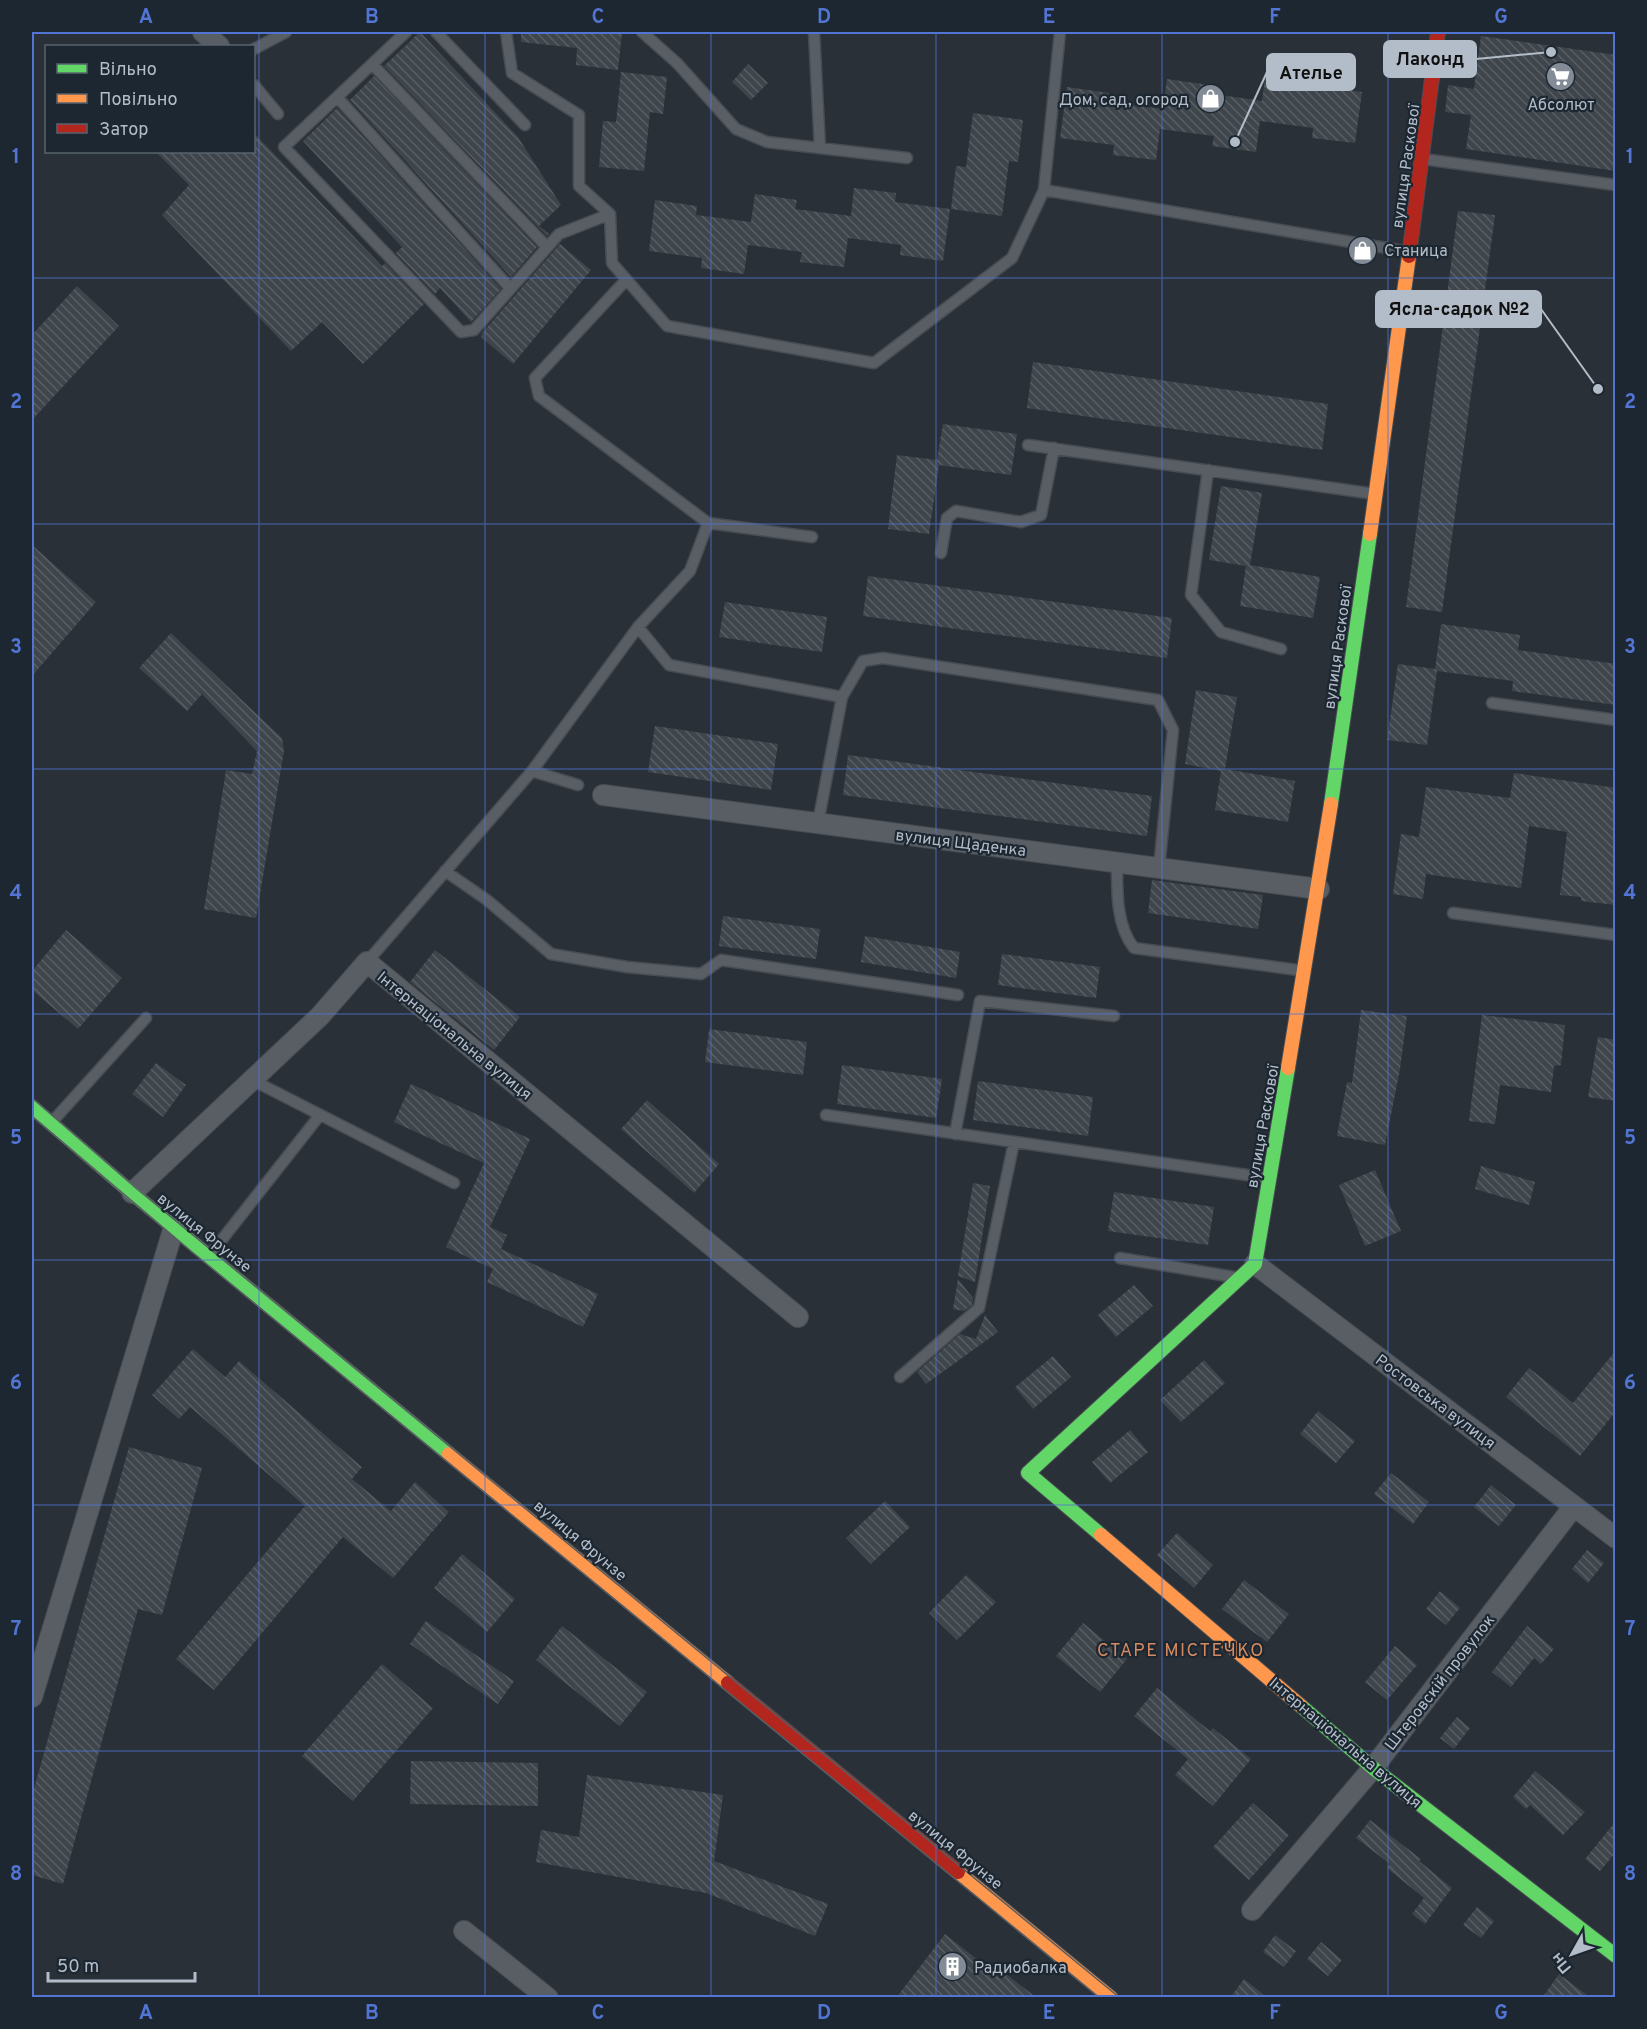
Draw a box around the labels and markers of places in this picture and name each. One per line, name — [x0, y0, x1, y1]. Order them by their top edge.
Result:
callout: Лаконд — [1384, 41, 1476, 77]
callout: Ателье — [1267, 54, 1355, 90]
supermarket icon: Абсолют — [1545, 60, 1577, 92]
shop icon: Дом, сад, огород — [1194, 83, 1226, 115]
place label: Дом, сад, огород — [1059, 91, 1189, 111]
place label: Абсолют — [1527, 96, 1595, 116]
shop icon: Станица — [1347, 234, 1379, 266]
place label: Станица — [1384, 242, 1448, 262]
callout: Ясла-садок №2 — [1376, 291, 1541, 327]
building icon: Радиобалка — [937, 1951, 969, 1983]
place label: Радиобалка — [974, 1959, 1067, 1979]

